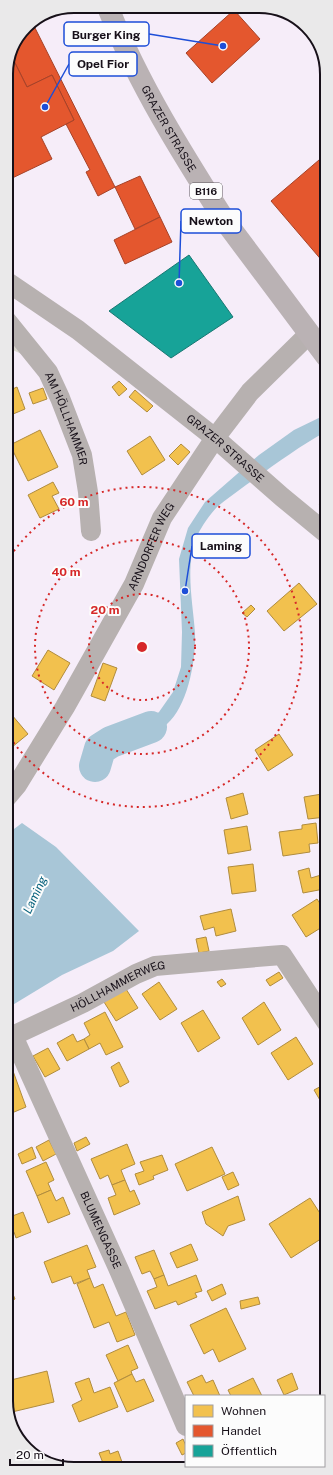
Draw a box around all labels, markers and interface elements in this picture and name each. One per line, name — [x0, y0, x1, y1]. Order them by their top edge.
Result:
callout: Burger King — [64, 22, 149, 46]
text: Burger King — [72, 28, 141, 42]
callout: Opel Fior — [69, 52, 137, 76]
text: Opel Fior — [77, 57, 129, 71]
street label: GRAZER STRASSE — [139, 83, 199, 174]
road number: B116 — [190, 183, 222, 199]
callout: Newton — [181, 209, 241, 233]
text: Newton — [189, 214, 233, 228]
street label: AM HÖLLHAMMER — [43, 370, 90, 466]
street label: GRAZER STRASSE — [184, 412, 267, 485]
text: 60 m — [59, 495, 89, 509]
street label: ARNDORFER WEG — [126, 500, 177, 592]
callout: Laming — [192, 534, 250, 558]
text: Laming — [200, 539, 243, 553]
text: 40 m — [51, 565, 81, 579]
text: 20 m — [91, 603, 120, 617]
centre of rings — [135, 640, 149, 654]
water label: Laming — [20, 873, 50, 916]
street label: HÖLLHAMMERWEG — [68, 959, 166, 1014]
street label: BLUMENGASSE — [78, 1189, 124, 1271]
legend — [185, 1395, 325, 1467]
text: Wohnen — [221, 1404, 266, 1418]
text: Handel — [221, 1424, 262, 1438]
scale bar — [10, 1441, 63, 1467]
text: Öffentlich — [221, 1444, 277, 1458]
text: 20 m — [16, 1448, 44, 1462]

